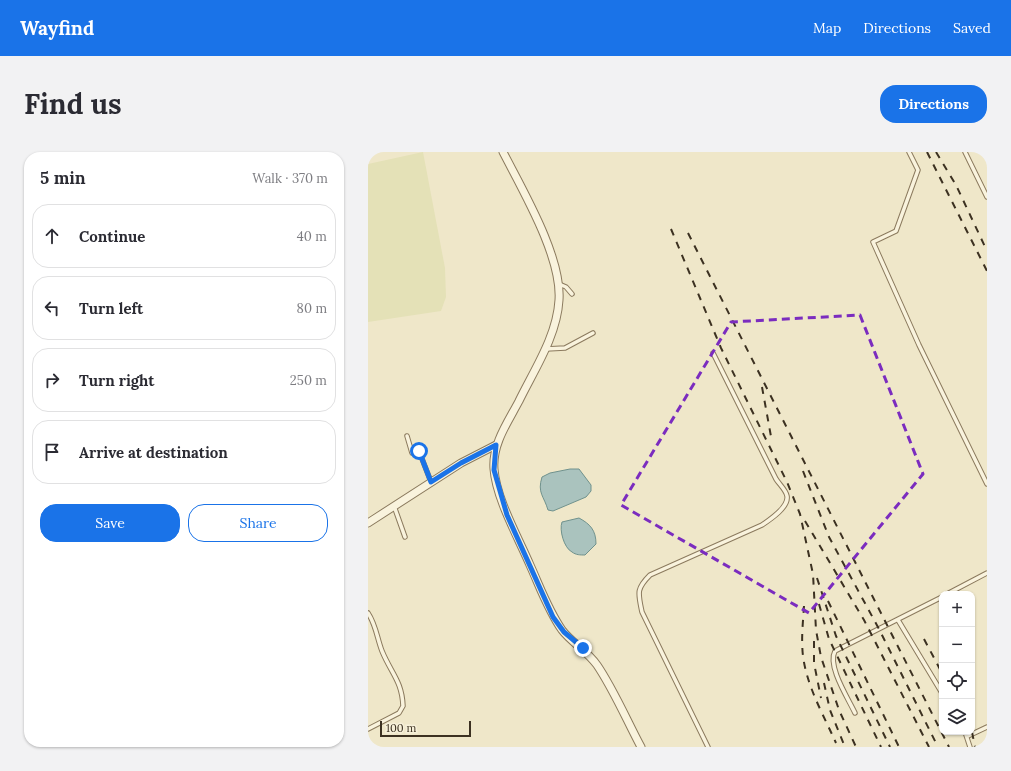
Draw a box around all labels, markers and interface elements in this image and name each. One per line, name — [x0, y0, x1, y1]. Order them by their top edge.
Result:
text: Wayfind — [20, 16, 94, 40]
text: Map — [813, 19, 841, 37]
text: Directions — [863, 19, 931, 37]
text: Saved — [953, 19, 991, 37]
button: Directions — [880, 85, 987, 123]
text: Find us — [24, 86, 122, 122]
text: 5 min — [40, 167, 86, 189]
text: Walk · 370 m — [252, 170, 328, 187]
icon: ahead — [41, 225, 63, 247]
text: Continue — [79, 227, 145, 246]
text: 40 m — [297, 228, 327, 245]
icon: left — [41, 297, 63, 319]
text: Turn left — [79, 299, 143, 318]
text: 80 m — [297, 300, 327, 317]
icon: right — [41, 369, 63, 391]
text: Turn right — [79, 371, 155, 390]
text: 250 m — [290, 372, 327, 389]
icon: arrive — [41, 441, 63, 463]
route start — [410, 442, 428, 460]
text: Arrive at destination — [79, 443, 228, 462]
button: Save — [40, 504, 180, 542]
button: Share — [188, 504, 328, 542]
map controls — [939, 591, 975, 735]
button: + — [939, 591, 975, 627]
button: − — [939, 627, 975, 663]
route end — [574, 639, 592, 657]
button: locate — [939, 663, 975, 699]
button: layers — [939, 699, 975, 735]
scale bar — [380, 719, 471, 738]
text: 100 m — [386, 721, 416, 735]

